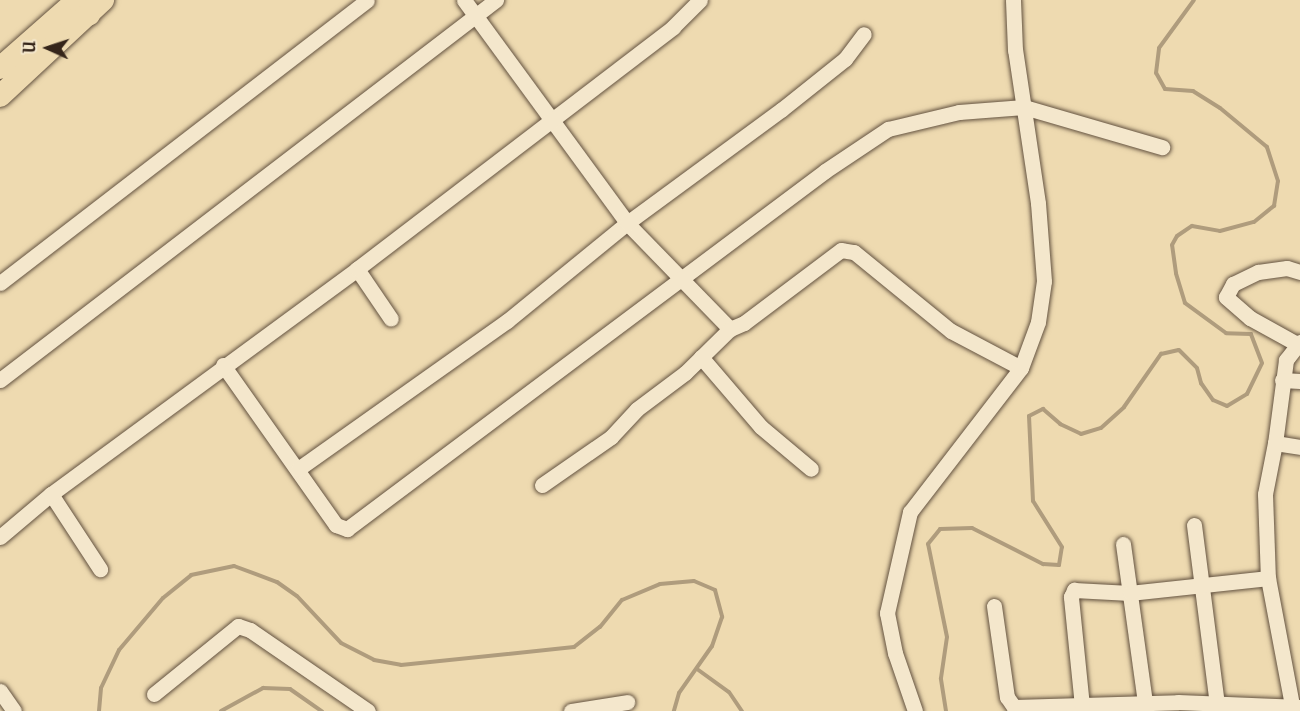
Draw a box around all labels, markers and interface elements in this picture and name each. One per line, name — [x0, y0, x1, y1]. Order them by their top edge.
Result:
north arrow — [18, 18, 78, 78]
text: U — [20, 40, 39, 54]

